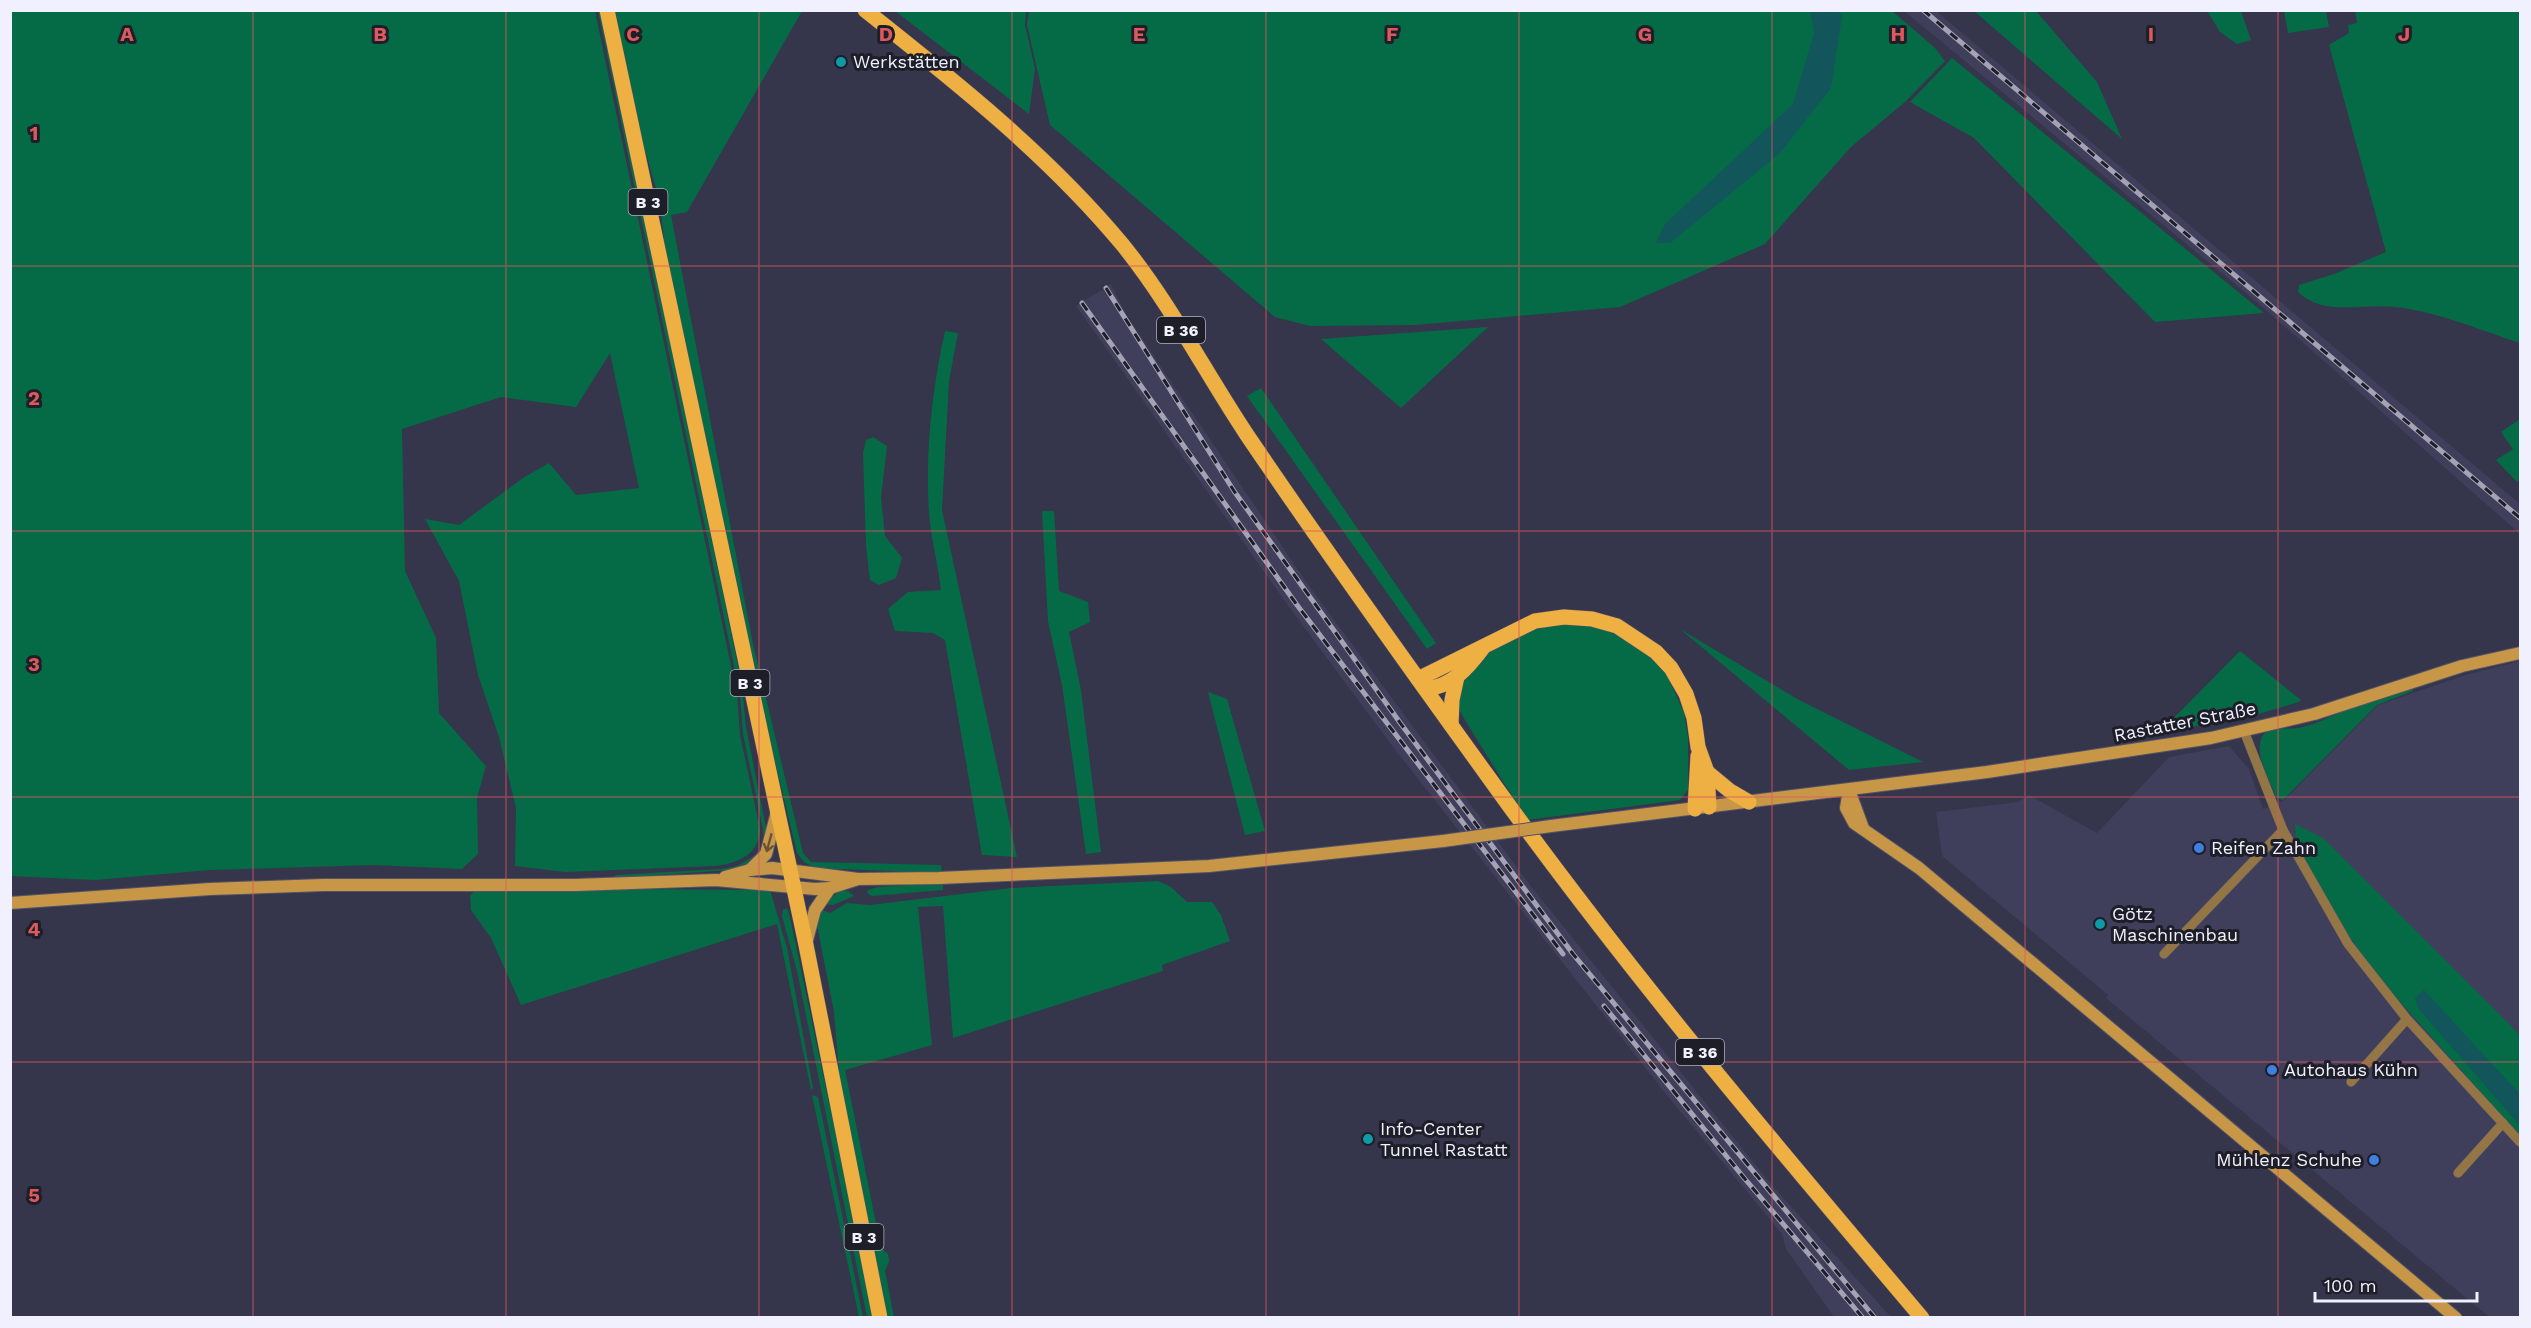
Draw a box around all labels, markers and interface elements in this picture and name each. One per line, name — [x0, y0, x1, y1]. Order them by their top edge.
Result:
text: A — [120, 22, 134, 46]
text: B — [373, 22, 387, 46]
text: C — [626, 22, 640, 46]
text: D — [879, 22, 893, 46]
text: E — [1133, 22, 1145, 46]
text: F — [1386, 22, 1398, 46]
text: G — [1638, 22, 1652, 46]
text: H — [1891, 22, 1905, 46]
text: I — [2148, 22, 2154, 46]
text: J — [2398, 22, 2410, 46]
place label: Werkstätten — [853, 51, 960, 72]
marker: Werkstätten — [834, 55, 848, 69]
text: 1 — [30, 121, 38, 145]
road number: B 3 — [628, 189, 668, 215]
road number: B 36 — [1157, 317, 1205, 343]
text: 2 — [28, 386, 40, 410]
text: 3 — [28, 652, 40, 676]
road number: B 3 — [730, 670, 770, 696]
street label: Rastatter Straße — [2112, 697, 2258, 746]
one-way arrow — [763, 833, 774, 852]
place label: Reifen Zahn — [2211, 837, 2316, 858]
marker: Reifen Zahn — [2192, 841, 2206, 855]
place label: Götz Maschinenbau — [2112, 903, 2238, 945]
text: 4 — [28, 917, 41, 941]
marker: Götz Maschinenbau — [2093, 917, 2107, 931]
road number: B 36 — [1676, 1039, 1724, 1065]
place label: Autohaus Kühn — [2284, 1059, 2418, 1080]
marker: Autohaus Kühn — [2265, 1063, 2279, 1077]
place label: Info-Center Tunnel Rastatt — [1380, 1118, 1508, 1160]
marker: Info-Center Tunnel Rastatt — [1361, 1132, 1375, 1146]
place label: Mühlenz Schuhe — [2216, 1149, 2362, 1170]
marker: Mühlenz Schuhe — [2367, 1153, 2381, 1167]
text: 5 — [28, 1183, 40, 1207]
road number: B 3 — [844, 1224, 884, 1250]
scale bar — [2315, 1265, 2477, 1303]
text: 100 m — [2324, 1275, 2377, 1296]

